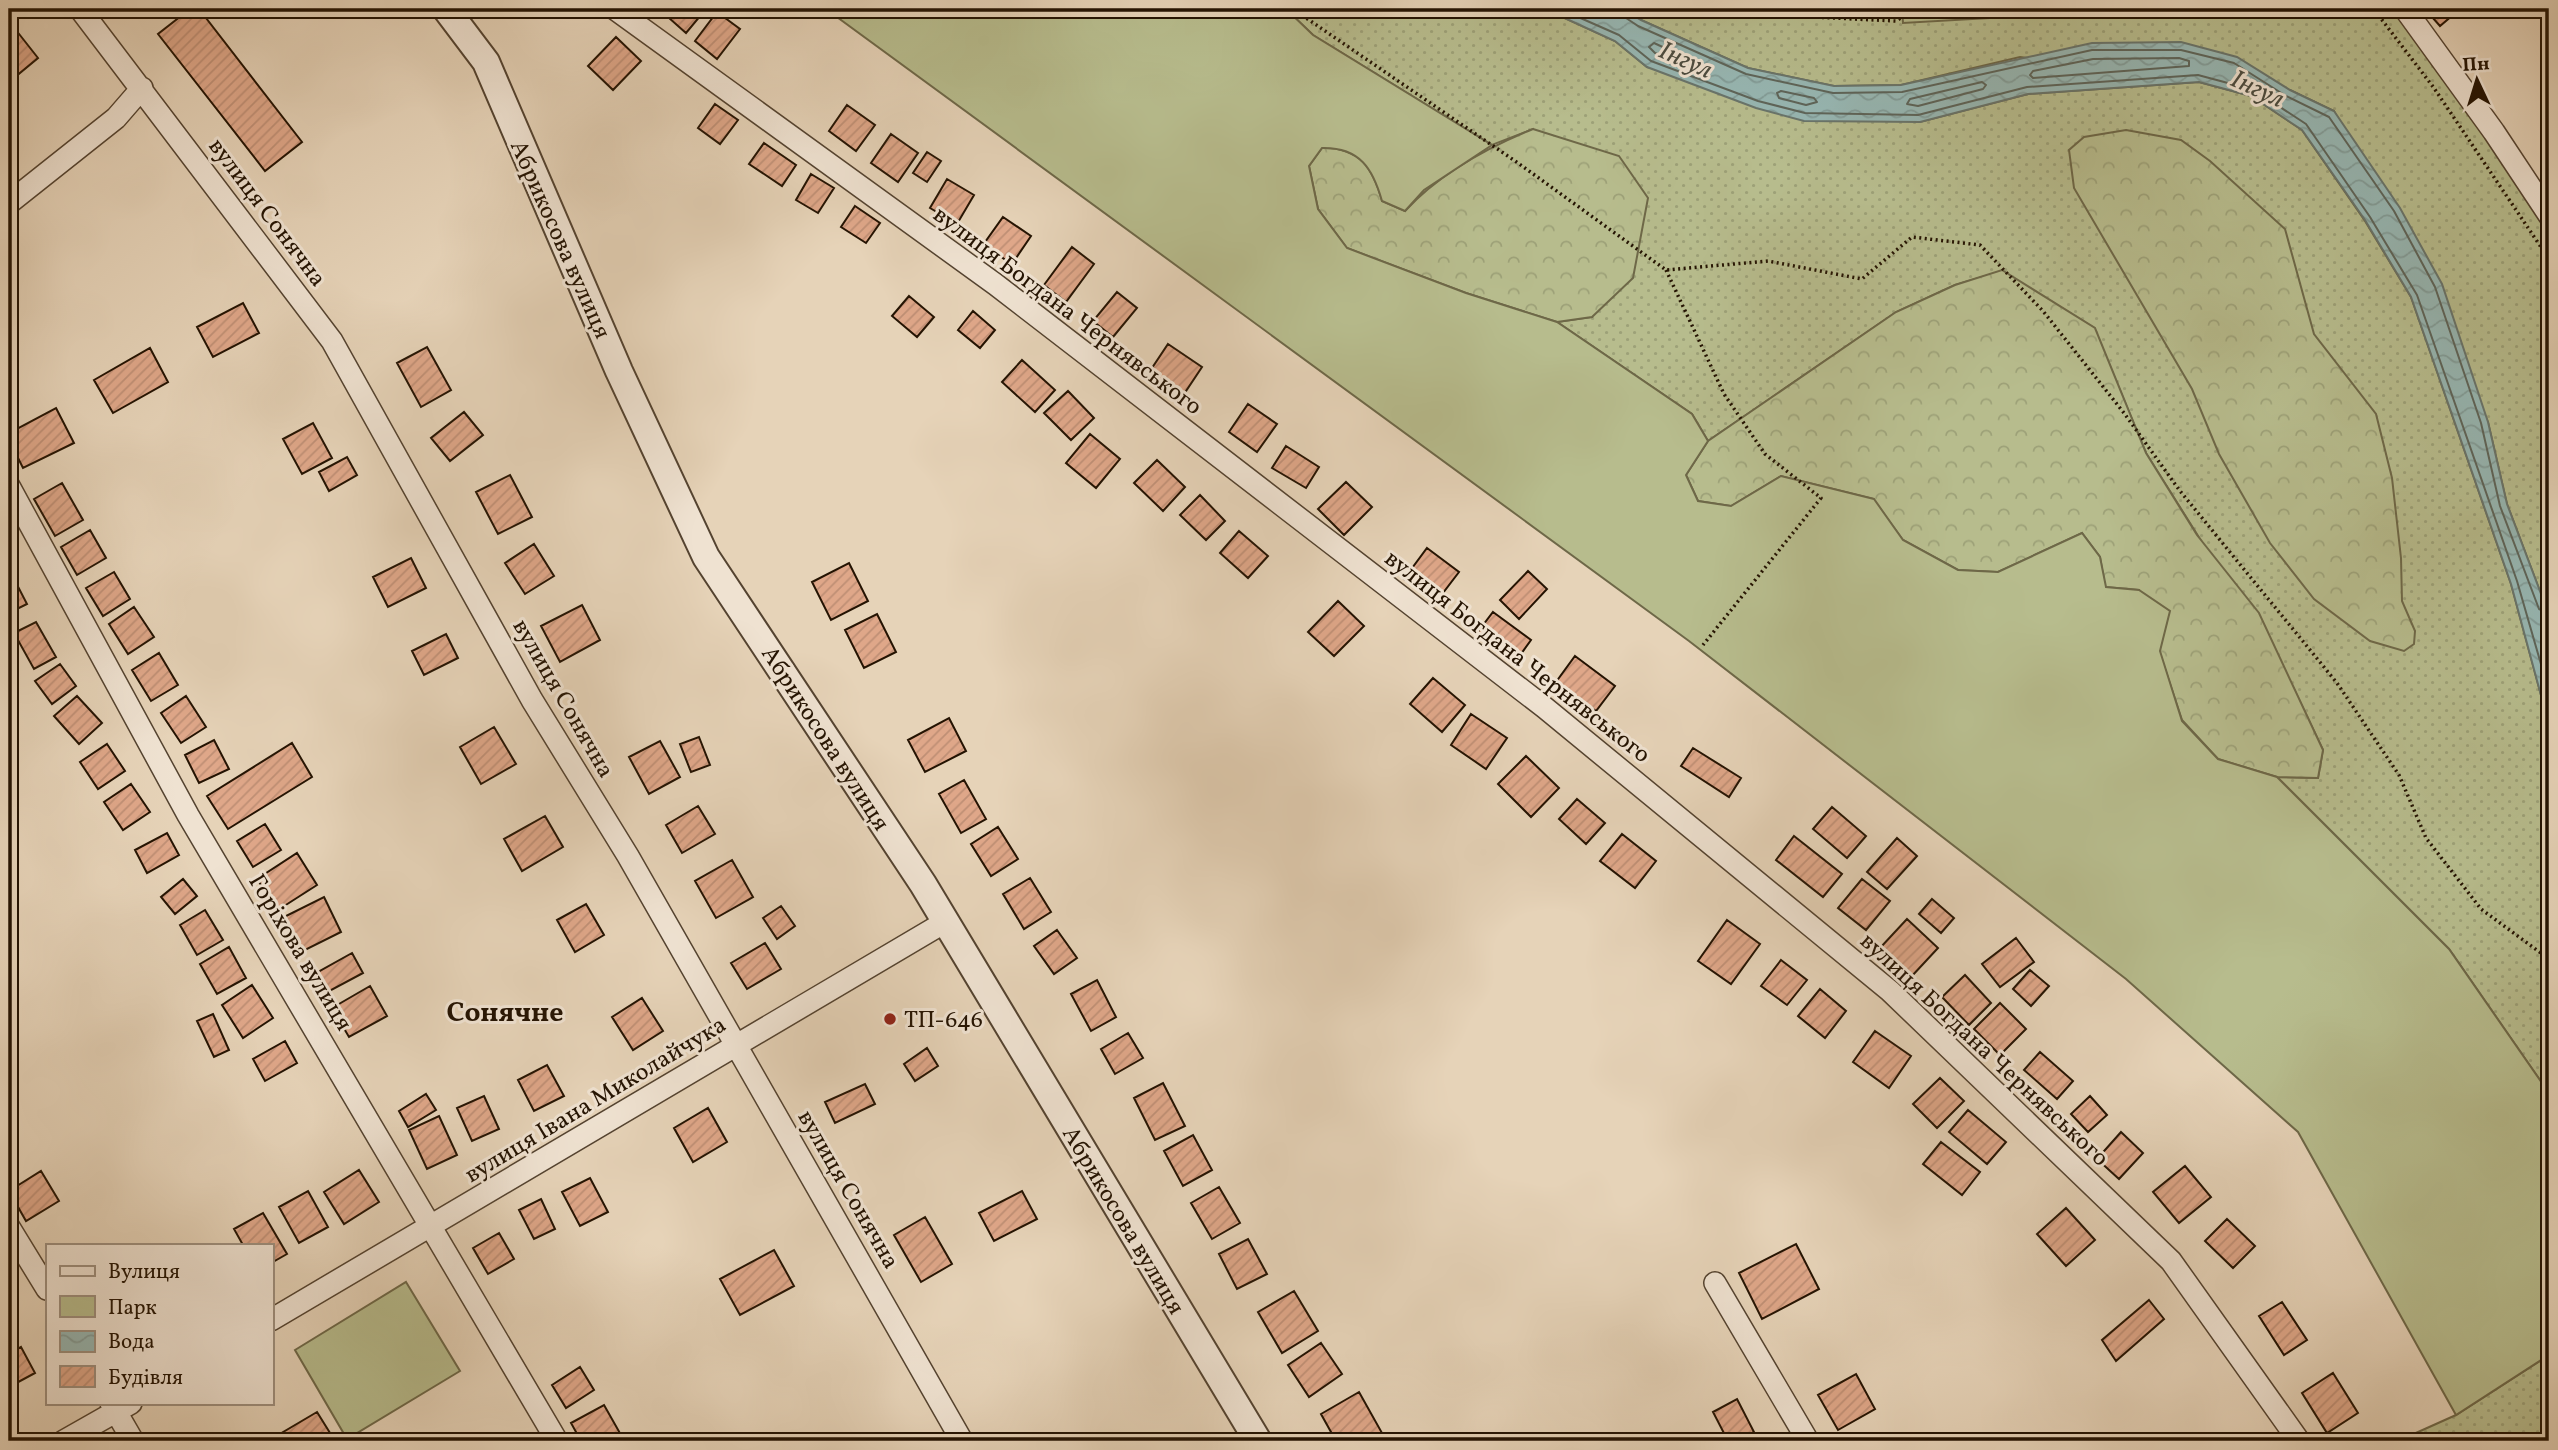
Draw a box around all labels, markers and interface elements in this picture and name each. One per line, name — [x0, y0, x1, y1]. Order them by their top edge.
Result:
water label: Інгул — [1653, 33, 1718, 89]
north arrow — [2442, 46, 2512, 116]
text: Пн — [2462, 51, 2490, 79]
water label: Інгул — [2224, 62, 2290, 118]
street label: вулиця Сонячна — [199, 132, 334, 295]
street label: Абрикосова вулиця — [500, 135, 618, 345]
street label: вулиця Богдана Чернявського — [925, 199, 1209, 424]
street label: вулиця Богдана Чернявського — [1377, 543, 1657, 772]
street label: вулиця Сонячна — [503, 613, 622, 785]
street label: Абрикосова вулиця — [752, 640, 897, 838]
street label: Горіхова вулиця — [239, 868, 360, 1038]
street label: вулиця Богдана Чернявського — [1852, 926, 2116, 1175]
district label: Сонячне — [446, 994, 564, 1033]
place label: ТП-646 — [904, 1004, 983, 1038]
street label: вулиця Івана Миколайчука — [459, 1009, 733, 1192]
marker: ТП-646 — [882, 1011, 898, 1027]
street label: вулиця Сонячна — [788, 1104, 907, 1276]
street label: Абрикосова вулиця — [1053, 1120, 1192, 1322]
legend — [46, 1244, 273, 1404]
text: Вулиця — [108, 1258, 180, 1287]
text: Парк — [108, 1294, 157, 1323]
text: Вода — [108, 1328, 155, 1357]
text: Будівля — [108, 1364, 183, 1393]

